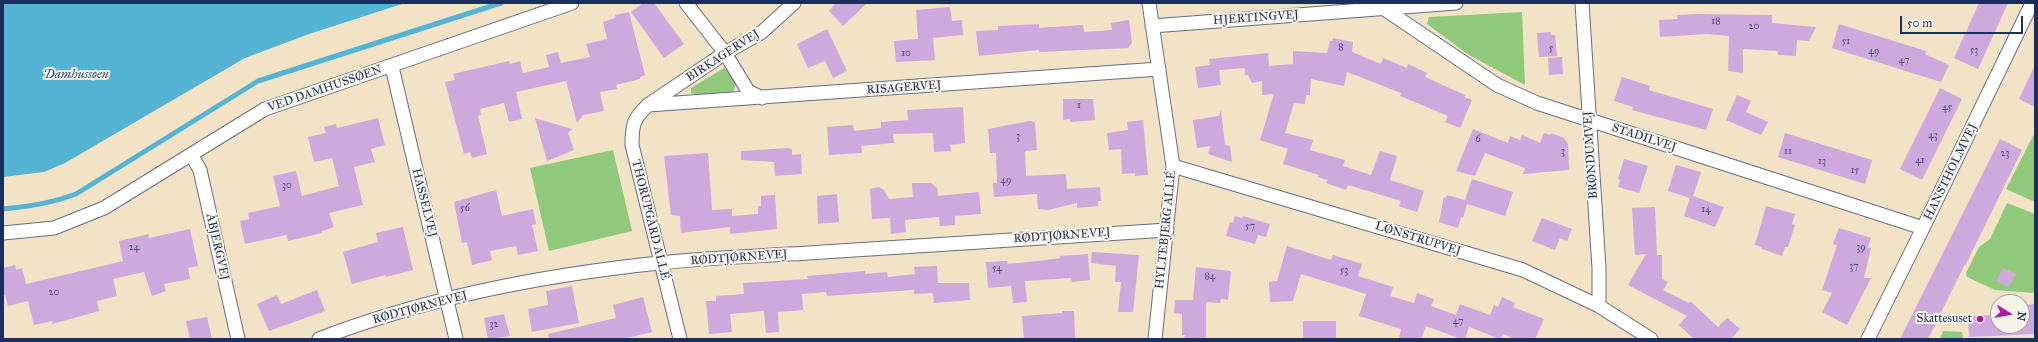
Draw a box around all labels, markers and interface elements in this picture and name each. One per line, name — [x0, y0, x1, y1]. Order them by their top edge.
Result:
street label: HJERTINGVEJ — [1213, 8, 1299, 28]
scale bar — [1902, 8, 2025, 34]
house number: 18 — [1711, 16, 1721, 28]
text: 50 m — [1907, 16, 1932, 30]
house number: 20 — [1749, 21, 1759, 33]
street label: BIRKAGERVEJ — [684, 27, 762, 85]
house number: 51 — [1842, 36, 1850, 48]
house number: 8 — [1338, 42, 1344, 54]
house number: 5 — [1549, 43, 1553, 55]
house number: 53 — [1970, 45, 1978, 57]
house number: 49 — [1869, 46, 1879, 58]
house number: 10 — [901, 48, 911, 60]
house number: 47 — [1899, 55, 1909, 67]
street label: VED DAMHUSSØEN — [266, 63, 384, 115]
water label: Damhussøen — [43, 67, 109, 83]
street label: RISAGERVEJ — [866, 78, 942, 98]
house number: 1 — [1077, 100, 1081, 112]
house number: 45 — [1942, 102, 1952, 114]
street label: BRØNDUMVEJ — [1581, 111, 1601, 199]
street label: STADILVEJ — [1610, 121, 1678, 155]
street label: HANSTHOLMVEJ — [1921, 121, 1981, 223]
house number: 43 — [1928, 130, 1938, 142]
house number: 3 — [1016, 131, 1020, 143]
house number: 6 — [1475, 134, 1481, 146]
house number: 3 — [1561, 146, 1565, 158]
house number: 11 — [1784, 146, 1792, 158]
house number: 23 — [2001, 148, 2009, 160]
house number: 41 — [1915, 155, 1925, 167]
house number: 13 — [1818, 156, 1826, 168]
street label: THORUPGÅRD ALLÉ — [628, 158, 672, 282]
house number: 15 — [1851, 165, 1859, 177]
street label: HASSELVEJ — [409, 167, 439, 239]
street label: HYLTEBJERG ALLÉ — [1153, 170, 1179, 290]
house number: 49 — [1001, 175, 1011, 187]
house number: 30 — [282, 180, 292, 192]
house number: 56 — [460, 203, 470, 215]
house number: 14 — [1701, 204, 1711, 216]
street label: ÅBJERGVEJ — [202, 212, 232, 282]
street label: LØNSTRUPVEJ — [1373, 219, 1463, 259]
house number: 57 — [1245, 221, 1255, 233]
street label: RØDTJØRNEVEJ — [1013, 225, 1111, 247]
house number: 24 — [129, 242, 139, 254]
house number: 39 — [1856, 242, 1866, 254]
street label: RØDTJØRNEVEJ — [690, 247, 788, 269]
house number: 37 — [1849, 261, 1859, 273]
house number: 54 — [992, 263, 1002, 275]
house number: 53 — [1340, 265, 1348, 277]
house number: 84 — [1205, 271, 1215, 283]
house number: 20 — [49, 287, 59, 299]
street label: RØDTJØRNEVEJ — [371, 288, 469, 328]
north arrow — [1990, 294, 2030, 334]
text: N — [2014, 310, 2029, 322]
place label: Skattesuset — [1917, 312, 1972, 326]
marker: Skattesuset — [1975, 314, 1985, 324]
house number: 47 — [1453, 316, 1463, 328]
house number: 32 — [490, 319, 498, 331]

